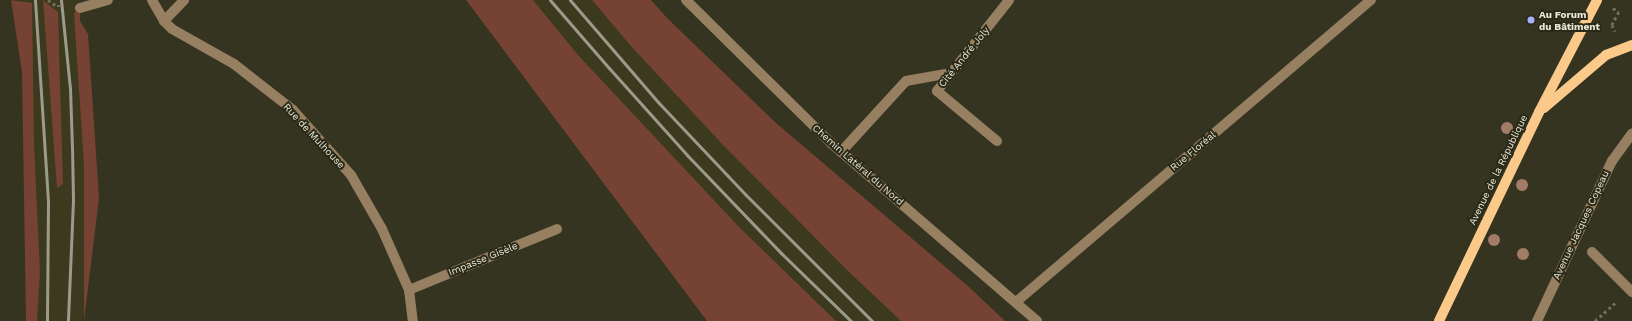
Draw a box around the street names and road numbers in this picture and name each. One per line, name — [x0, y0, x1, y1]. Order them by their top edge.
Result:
street label: Cité André Joly — [936, 24, 992, 90]
street label: Rue de Mulhouse — [281, 101, 347, 171]
street label: Avenue de la République — [1466, 113, 1530, 227]
street label: Chemin Latéral du Nord — [810, 122, 906, 208]
street label: Rue Floréal — [1168, 129, 1218, 173]
street label: Avenue Jacques Copeau — [1550, 168, 1612, 282]
street label: Impasse Gisèle — [447, 240, 519, 278]

